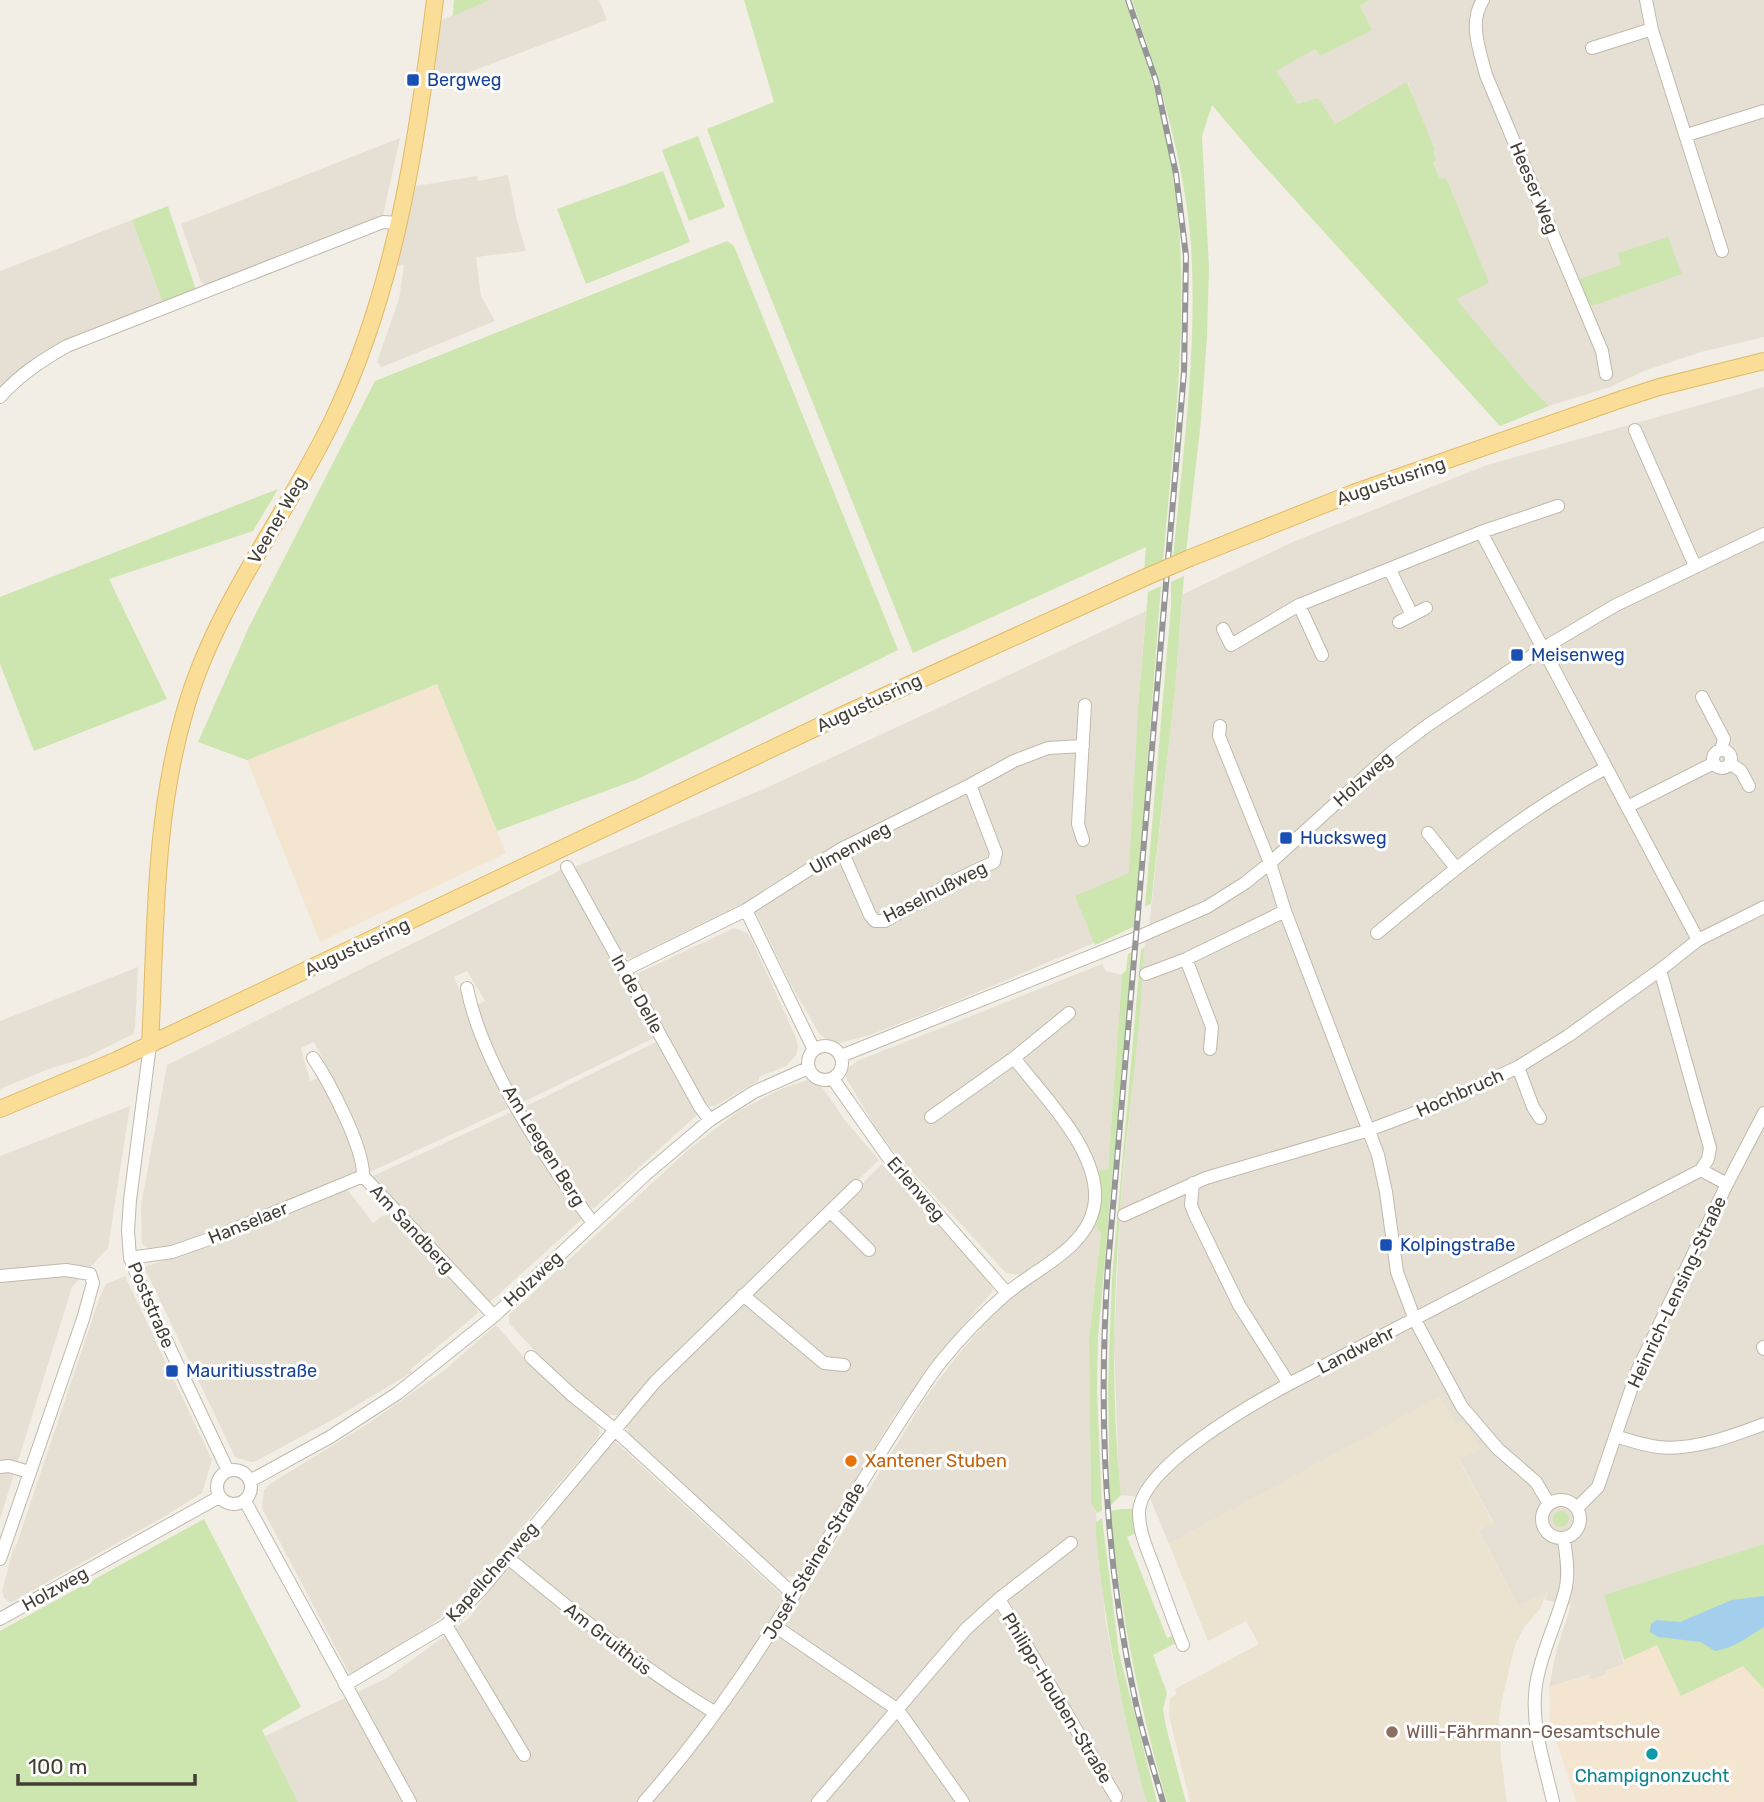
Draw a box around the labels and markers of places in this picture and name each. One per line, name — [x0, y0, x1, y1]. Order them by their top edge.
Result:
place label: Bergweg — [427, 69, 502, 91]
marker: Bergweg — [405, 72, 421, 88]
place label: Meisenweg — [1531, 644, 1625, 666]
marker: Meisenweg — [1509, 647, 1525, 663]
place label: Hucksweg — [1300, 827, 1387, 849]
marker: Hucksweg — [1278, 830, 1294, 846]
place label: Kolpingstraße — [1400, 1234, 1515, 1256]
marker: Kolpingstraße — [1378, 1237, 1394, 1253]
place label: Mauritiusstraße — [186, 1360, 317, 1382]
marker: Mauritiusstraße — [164, 1363, 180, 1379]
place label: Xantener Stuben — [865, 1450, 1007, 1472]
marker: Xantener Stuben — [843, 1453, 859, 1469]
place label: Willi-Fährmann-Gesamtschule — [1406, 1721, 1660, 1743]
marker: Willi-Fährmann-Gesamtschule — [1384, 1724, 1400, 1740]
marker: Champignonzucht — [1644, 1746, 1660, 1762]
place label: Champignonzucht — [1575, 1765, 1729, 1787]

